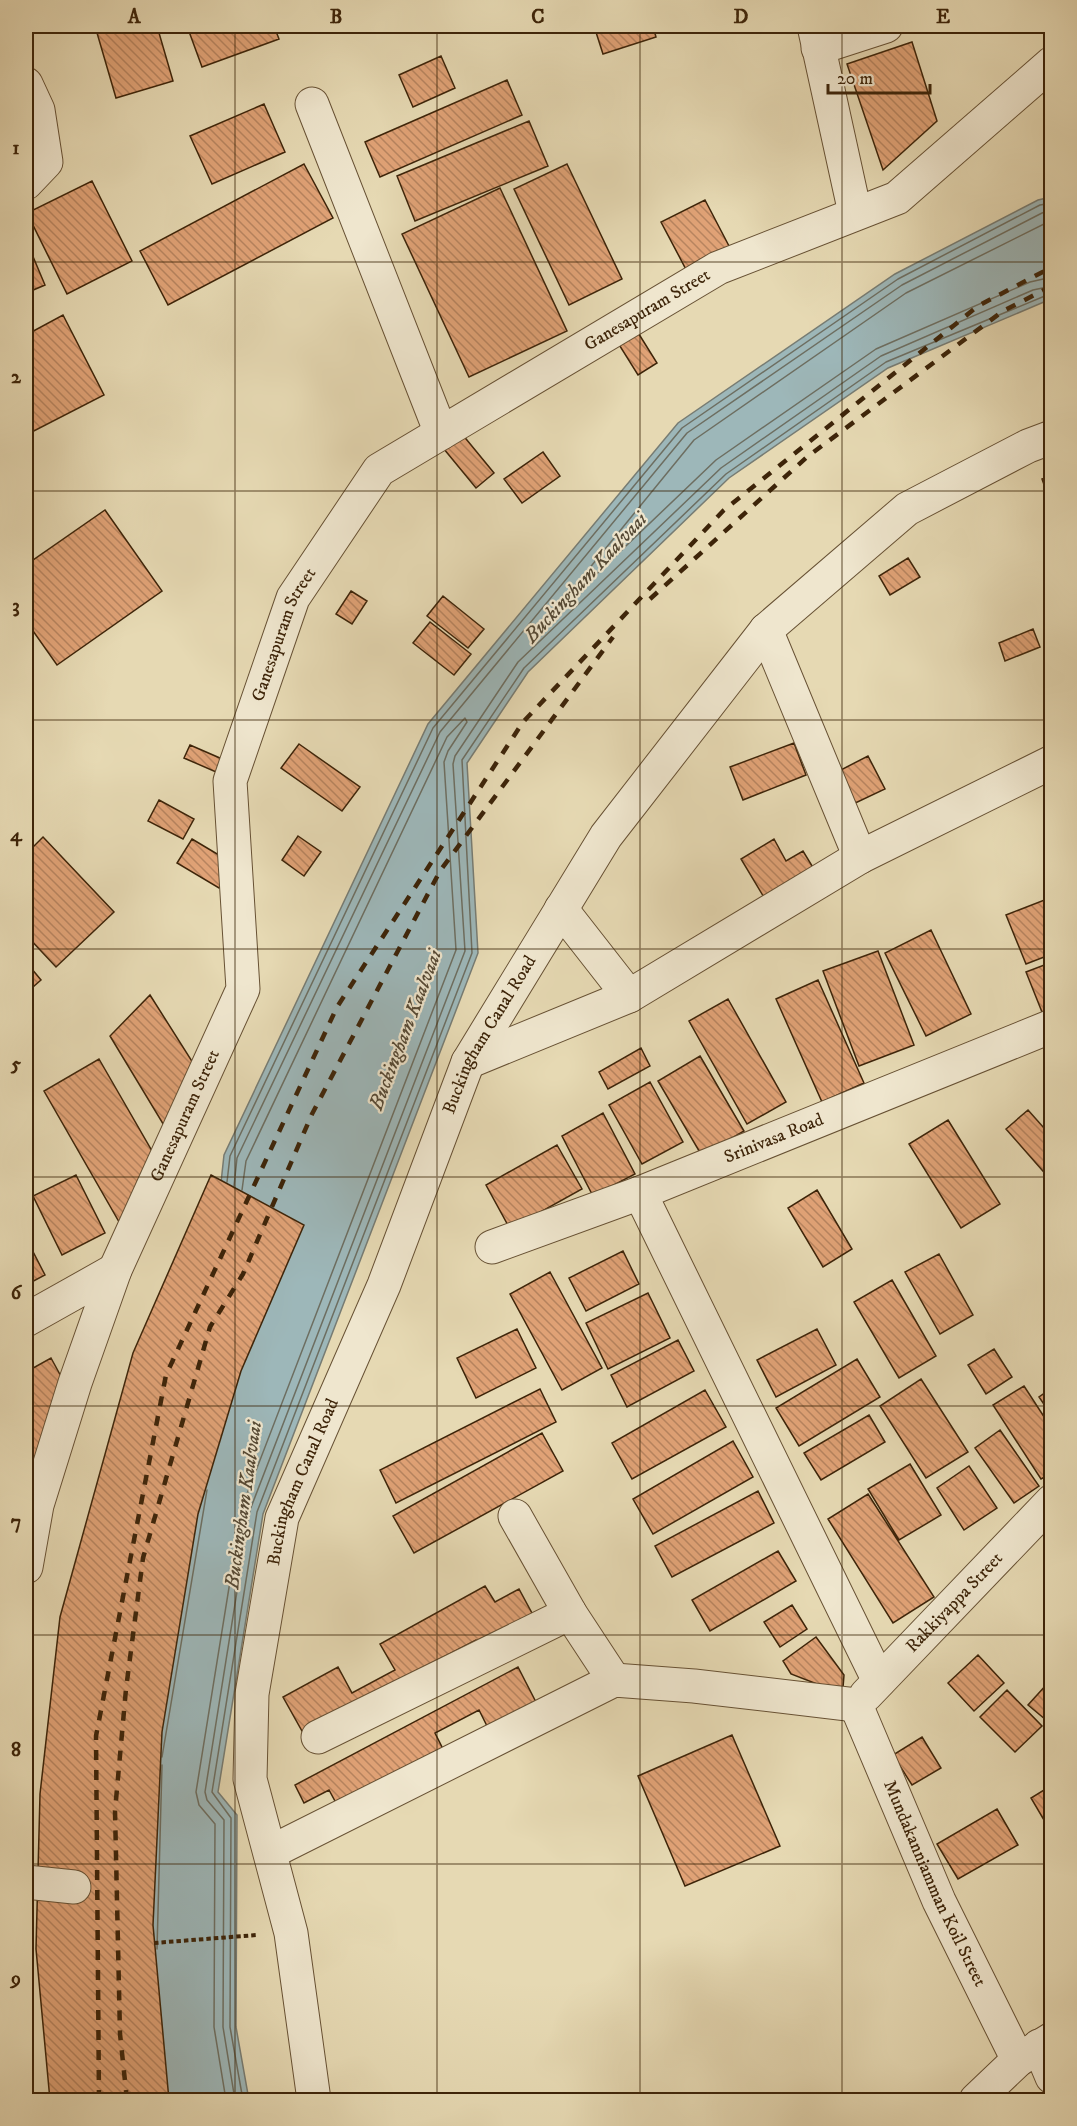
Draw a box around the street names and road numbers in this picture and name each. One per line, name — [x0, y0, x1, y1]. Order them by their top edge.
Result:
street label: Ganesapuram Street — [580, 264, 715, 356]
street label: Ganesapuram Street — [247, 563, 321, 704]
street label: Buckingham Canal Road — [438, 952, 541, 1117]
street label: Ganesapuram Street — [146, 1046, 225, 1185]
street label: Srinivasa Road — [721, 1109, 827, 1169]
street label: Buckingham Canal Road — [263, 1395, 344, 1567]
street label: Rakkiyappa Street — [901, 1548, 1008, 1657]
street label: Mundakanniamman Koil Street — [878, 1777, 991, 1991]

